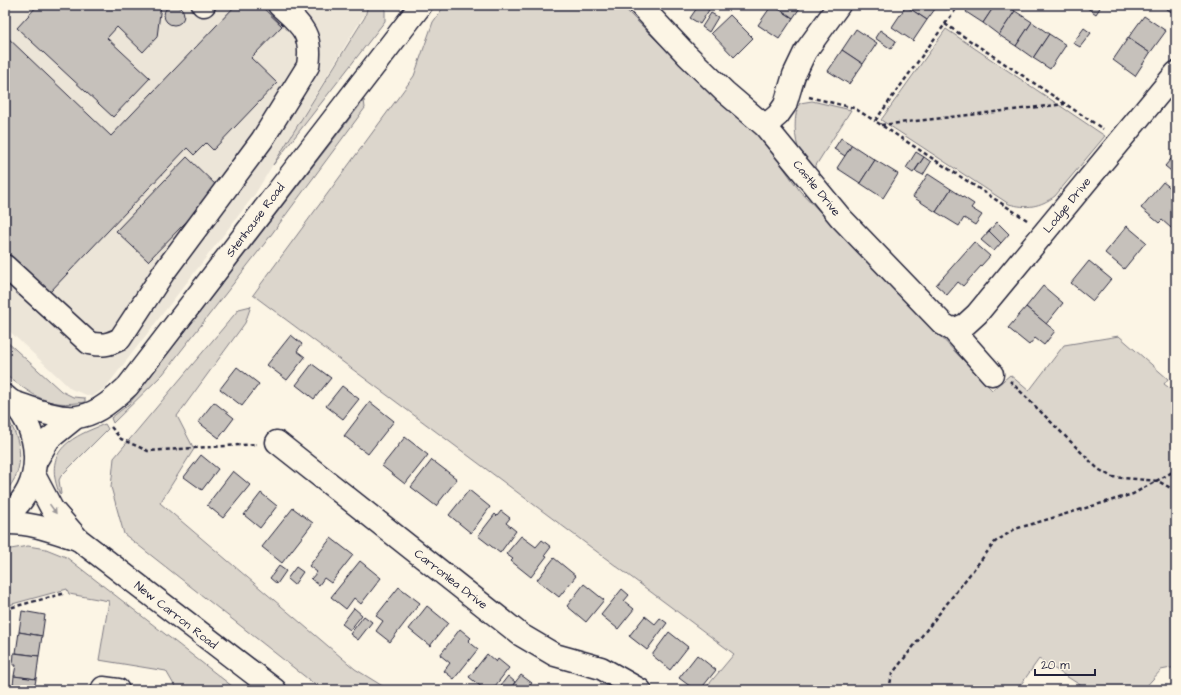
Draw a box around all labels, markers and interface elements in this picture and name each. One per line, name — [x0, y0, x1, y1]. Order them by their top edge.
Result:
street label: Castle Drive — [789, 157, 845, 220]
street label: Lodge Drive — [1039, 173, 1096, 238]
street label: Stenhouse Road — [222, 180, 289, 261]
one-way arrow — [49, 504, 57, 514]
street label: Carronlea Drive — [410, 545, 491, 614]
street label: New Carron Road — [130, 577, 221, 653]
scale bar — [1035, 651, 1095, 677]
text: 20 m — [1041, 657, 1070, 674]

